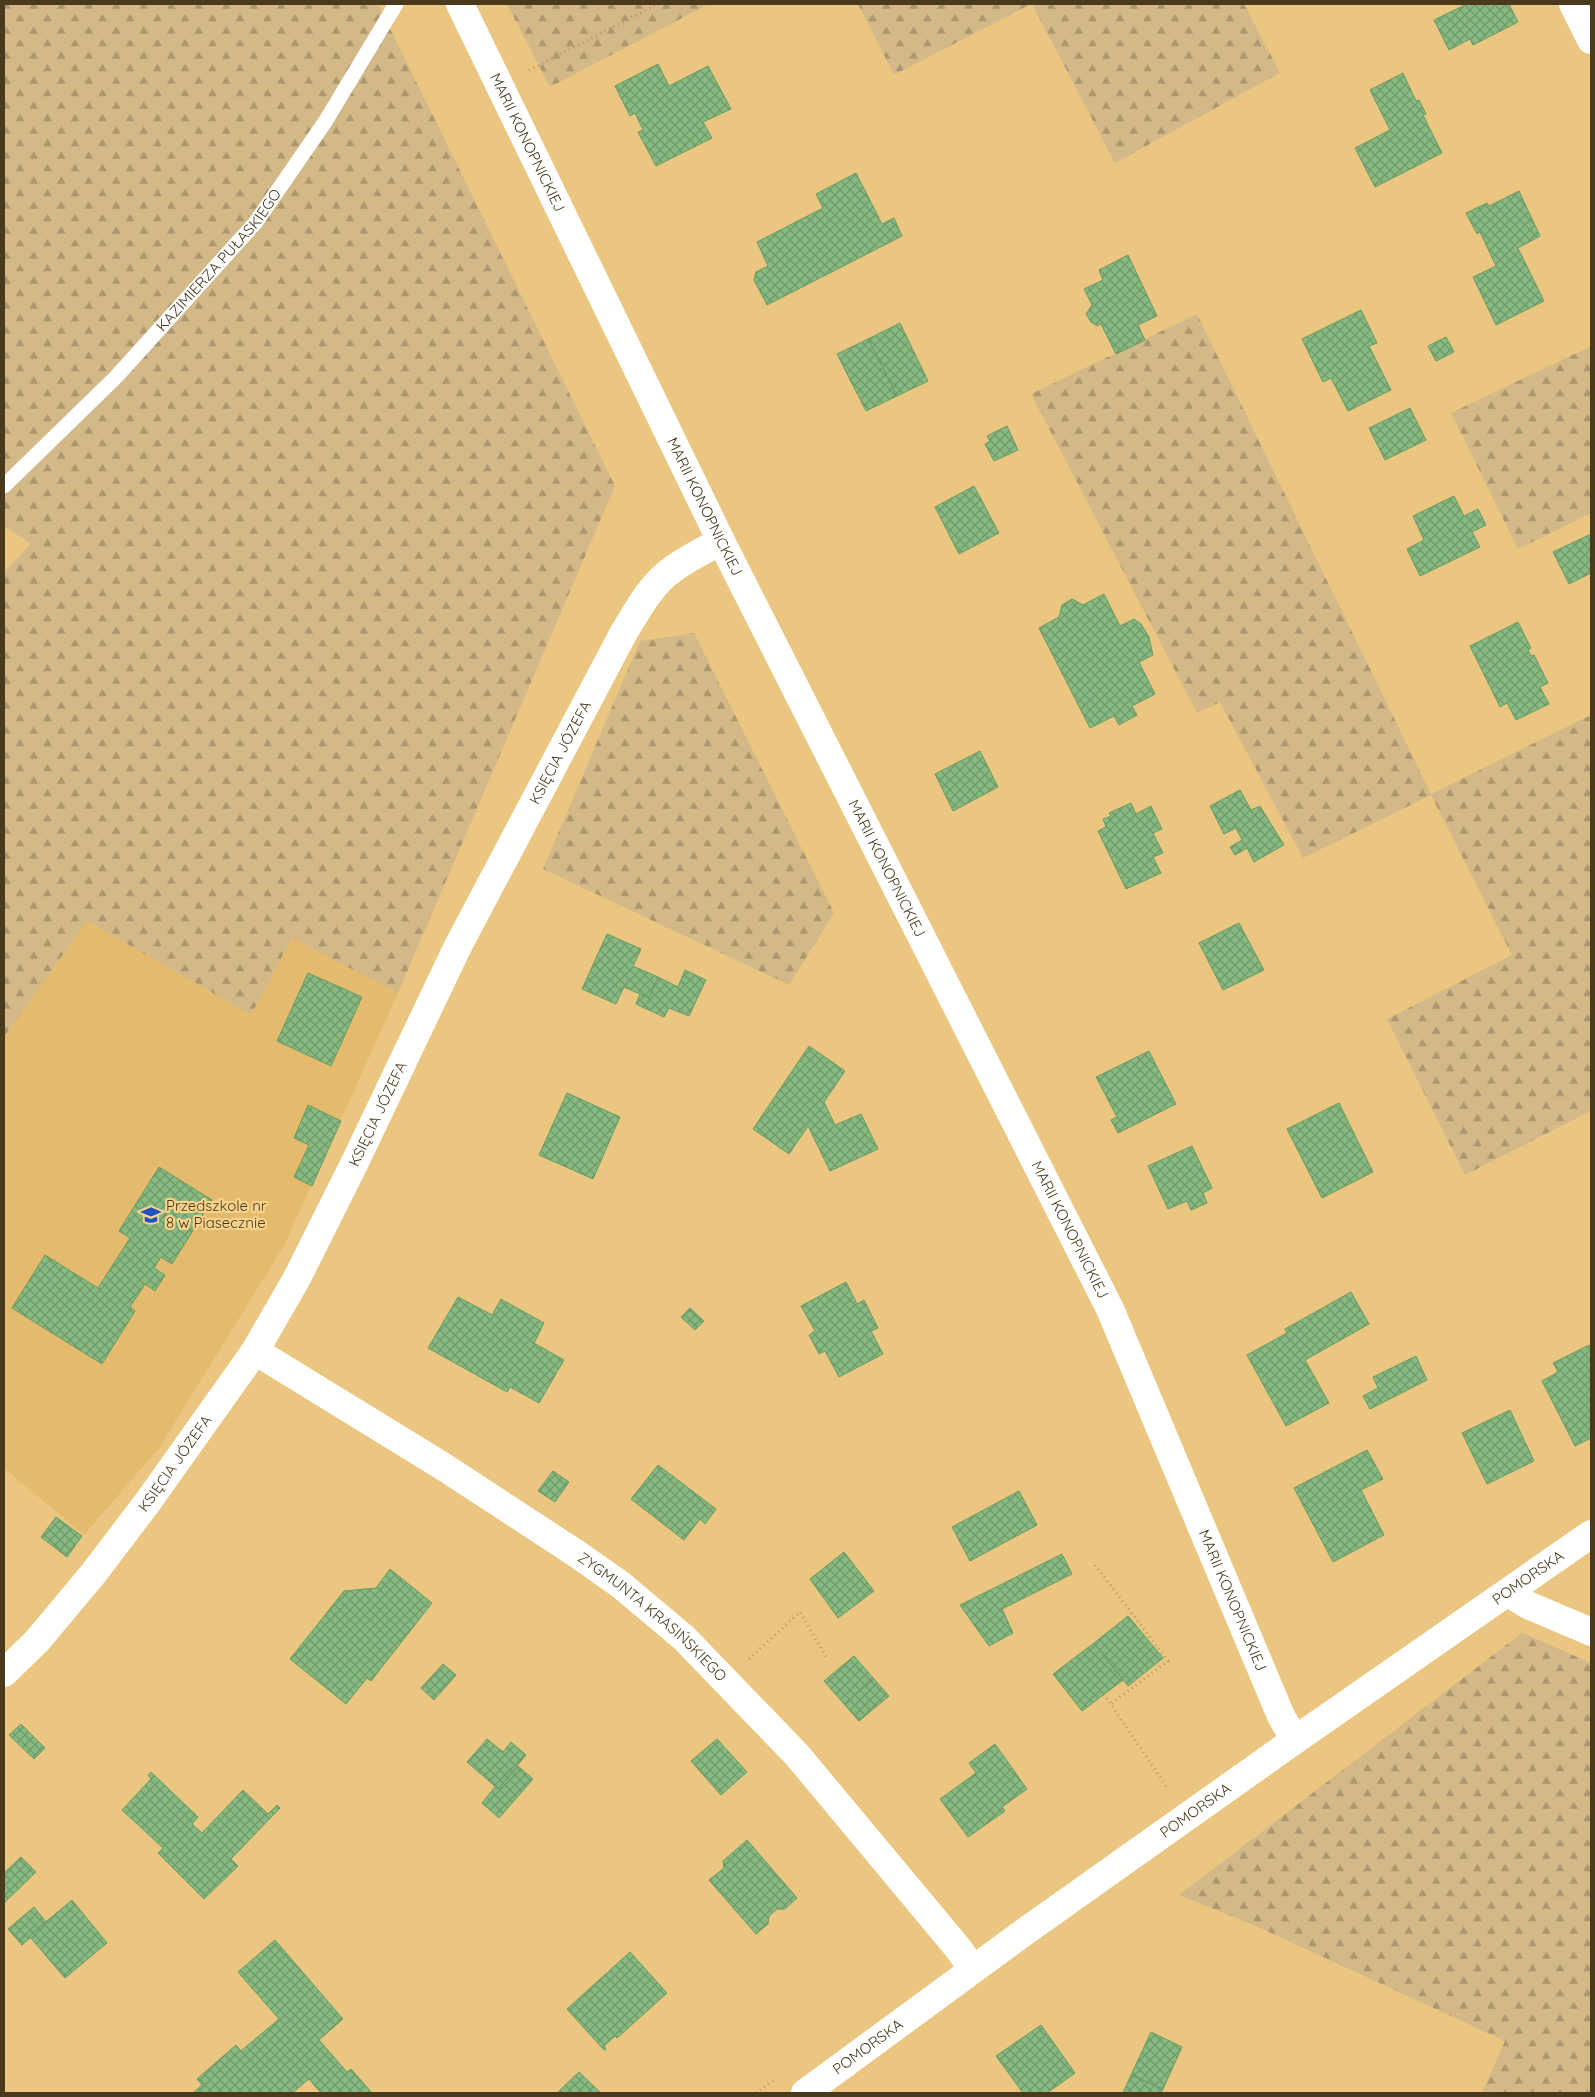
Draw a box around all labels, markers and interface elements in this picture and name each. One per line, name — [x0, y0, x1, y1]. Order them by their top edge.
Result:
street label: MARII KONOPNICKIEJ — [486, 70, 569, 215]
street label: KAZIMIERZA PUŁASKIEGO — [152, 185, 285, 335]
street label: MARII KONOPNICKIEJ — [663, 434, 747, 579]
street label: KSIĘCIA JÓZEFA — [525, 697, 595, 807]
street label: MARII KONOPNICKIEJ — [844, 796, 930, 940]
street label: KSIĘCIA JÓZEFA — [344, 1058, 411, 1169]
street label: MARII KONOPNICKIEJ — [1027, 1157, 1113, 1301]
place label: Przedszkole nr 8 w Piasecznie — [166, 1196, 267, 1232]
school or university icon: Przedszkole nr 8 w Piasecznie — [140, 1204, 162, 1226]
street label: KSIĘCIA JÓZEFA — [134, 1411, 216, 1515]
street label: MARII KONOPNICKIEJ — [1195, 1527, 1271, 1674]
street label: POMORSKA — [1489, 1546, 1567, 1609]
street label: ZYGMUNTA KRASIŃSKIEGO — [574, 1548, 731, 1685]
street label: POMORSKA — [1156, 1778, 1235, 1842]
street label: POMORSKA — [829, 2014, 907, 2079]

